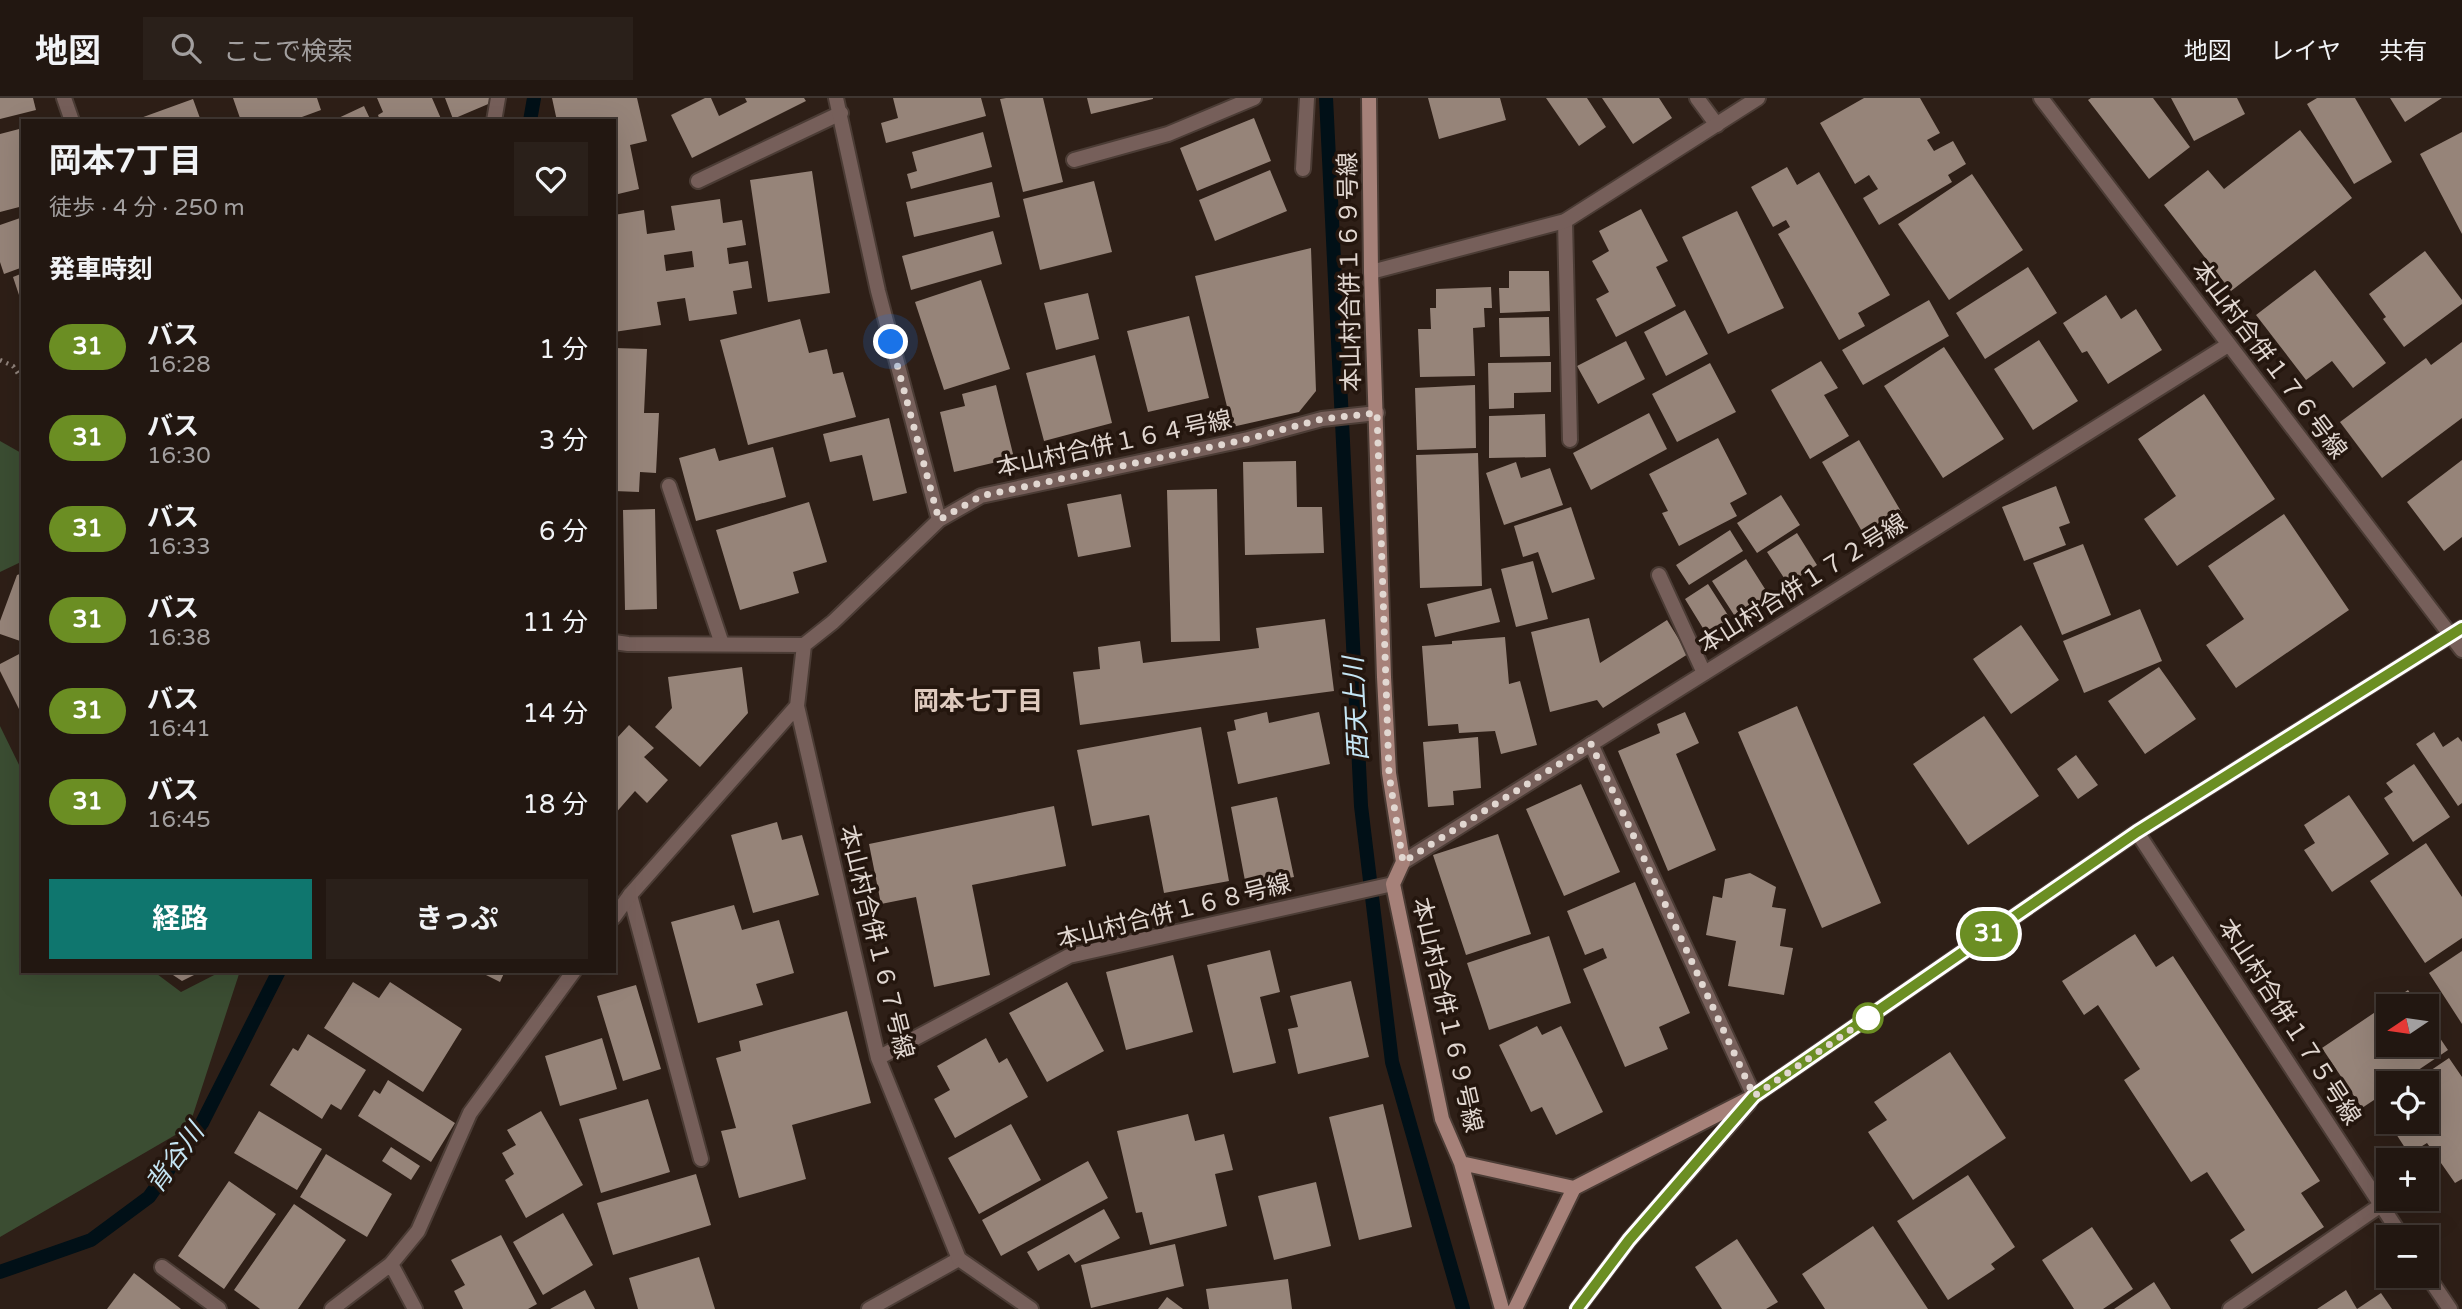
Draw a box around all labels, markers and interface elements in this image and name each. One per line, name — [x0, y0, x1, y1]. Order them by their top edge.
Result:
search box — [143, 17, 633, 80]
icon: search — [167, 29, 205, 67]
text: 地図 — [35, 32, 101, 71]
text: ここで検索 — [223, 36, 353, 67]
text: 地図 — [2184, 37, 2232, 66]
text: レイヤ — [2270, 37, 2341, 66]
text: 共有 — [2379, 37, 2427, 66]
text: 岡本7丁目 — [49, 142, 202, 181]
button: heart — [514, 142, 588, 216]
street label: 本山村合併１６９号線 — [1333, 152, 1367, 392]
text: 徒歩 · 4 分 · 250 m — [49, 194, 245, 222]
text: 発車時刻 — [49, 254, 153, 285]
street label: 本山村合併１７６号線 — [2185, 255, 2353, 465]
text: バス — [147, 320, 199, 351]
your location — [873, 324, 908, 359]
text: 31 — [72, 332, 103, 361]
text: 1 分 — [539, 334, 588, 365]
text: 16:28 — [147, 351, 211, 379]
street label: 本山村合併１６４号線 — [994, 405, 1234, 483]
text: バス — [147, 411, 199, 442]
text: 31 — [72, 423, 103, 452]
text: 3 分 — [539, 425, 588, 456]
text: 16:30 — [147, 442, 211, 470]
text: バス — [147, 502, 199, 533]
street label: 本山村合併１７２号線 — [1694, 508, 1912, 660]
text: 31 — [72, 514, 103, 543]
text: 6 分 — [539, 516, 588, 547]
text: 16:33 — [147, 533, 211, 561]
text: バス — [147, 593, 199, 624]
text: 31 — [72, 605, 103, 634]
text: 11 分 — [523, 607, 588, 638]
text: 16:38 — [147, 624, 211, 652]
water label: 西天上川 — [1338, 653, 1374, 762]
text: バス — [147, 684, 199, 715]
district label: 岡本七丁目 — [913, 686, 1043, 717]
text: 31 — [72, 696, 103, 725]
text: 14 分 — [523, 698, 588, 729]
text: 16:41 — [147, 715, 211, 743]
text: バス — [147, 775, 199, 806]
text: 31 — [72, 787, 103, 816]
text: 18 分 — [523, 789, 588, 820]
text: 16:45 — [147, 806, 211, 834]
street label: 本山村合併１６７号線 — [833, 822, 919, 1062]
street label: 本山村合併１６８号線 — [1054, 869, 1294, 955]
button: 経路 — [49, 879, 312, 959]
button: きっぷ — [326, 879, 588, 959]
street label: 本山村合併１６９号線 — [1406, 895, 1488, 1135]
line badge: 31 — [1958, 911, 2021, 957]
street label: 本山村合併１７５号線 — [2211, 913, 2367, 1131]
text: 31 — [1974, 919, 2004, 948]
north arrow — [2376, 994, 2440, 1057]
map controls — [2376, 994, 2439, 1288]
unlabelled marker — [1853, 1003, 1883, 1033]
button: locate — [2376, 1071, 2439, 1134]
water label: 背谷川 — [140, 1115, 212, 1199]
button: + — [2376, 1148, 2439, 1211]
button: − — [2376, 1225, 2439, 1288]

